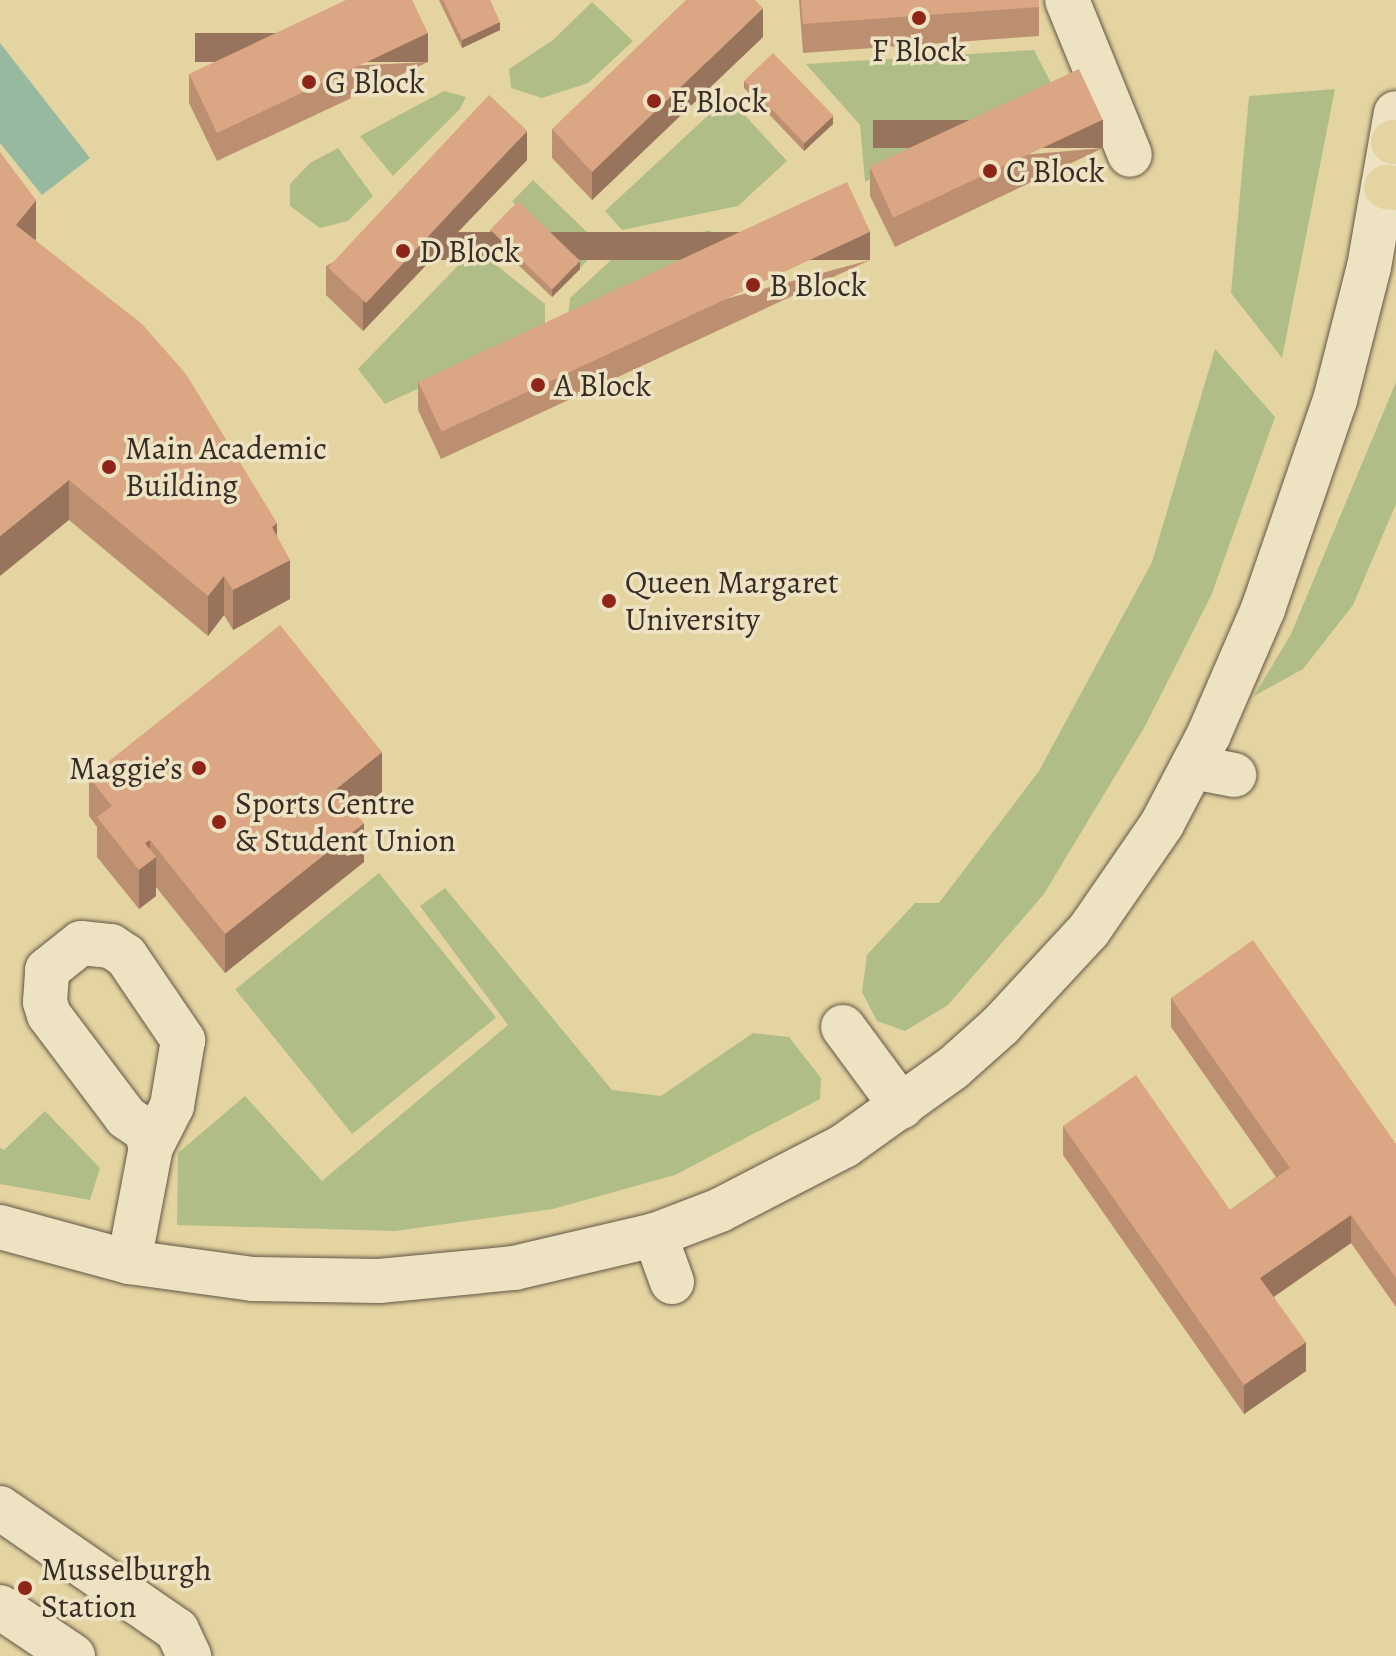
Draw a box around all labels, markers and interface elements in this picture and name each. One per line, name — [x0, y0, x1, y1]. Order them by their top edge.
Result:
marker: F Block — [910, 9, 928, 27]
place label: F Block — [871, 31, 967, 69]
place label: G Block — [325, 63, 425, 101]
marker: G Block — [300, 73, 318, 91]
place label: E Block — [670, 82, 768, 120]
marker: E Block — [645, 92, 663, 110]
place label: C Block — [1006, 152, 1105, 190]
marker: C Block — [981, 162, 999, 180]
place label: D Block — [419, 232, 520, 270]
marker: D Block — [394, 242, 412, 260]
place label: B Block — [769, 266, 867, 304]
marker: B Block — [744, 276, 762, 294]
place label: A Block — [554, 366, 651, 404]
marker: A Block — [529, 376, 547, 394]
place label: Main Academic Building — [125, 430, 327, 505]
marker: Main Academic Building — [100, 458, 118, 476]
place label: Queen Margaret University — [625, 564, 838, 639]
marker: Queen Margaret University — [600, 592, 618, 610]
place label: Maggie’s — [69, 749, 183, 787]
marker: Maggie’s — [190, 759, 208, 777]
place label: Sports Centre & Student Union — [235, 785, 456, 860]
marker: Sports Centre & Student Union — [210, 813, 228, 831]
place label: Musselburgh Station — [41, 1551, 212, 1626]
marker: Musselburgh Station — [16, 1579, 34, 1597]

